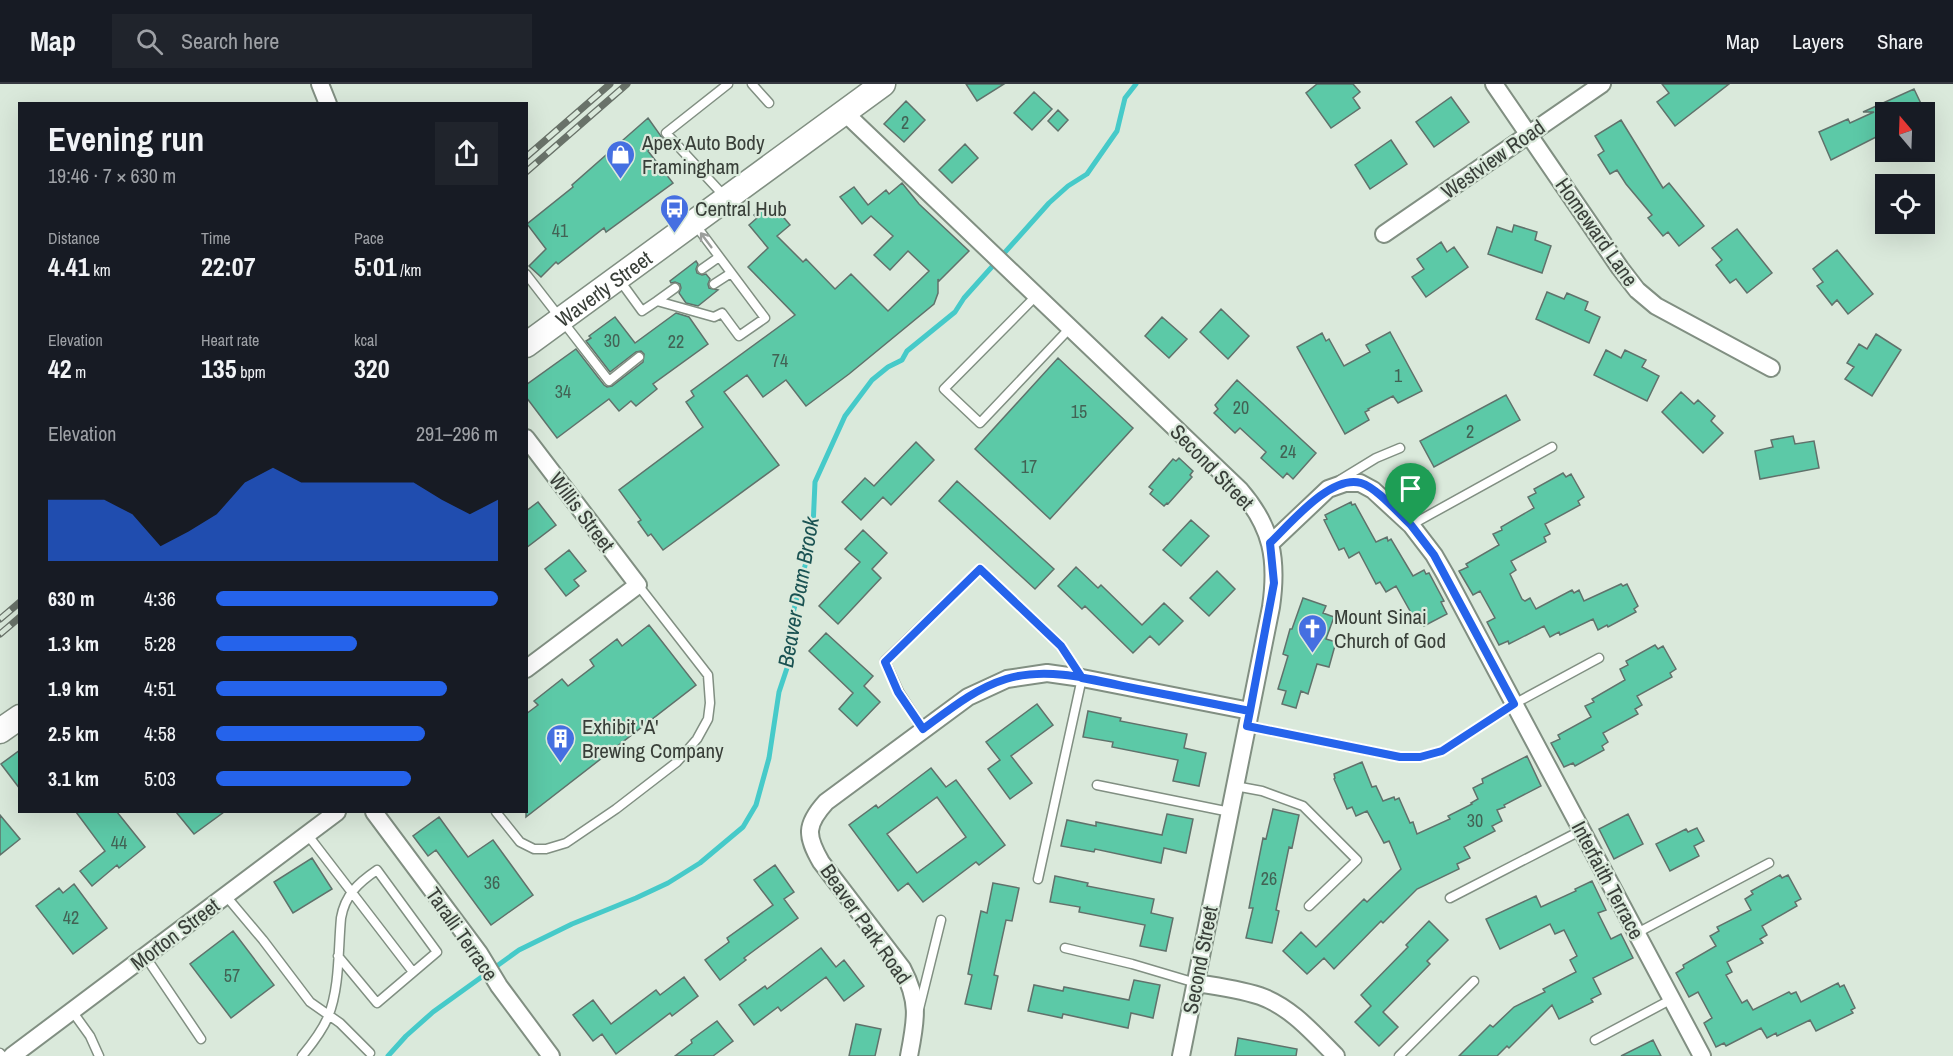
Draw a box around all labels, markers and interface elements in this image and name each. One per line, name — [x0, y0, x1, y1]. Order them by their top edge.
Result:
search box — [112, 14, 532, 68]
text: Map — [30, 22, 76, 60]
icon: search — [133, 25, 166, 58]
text: Search here — [181, 26, 279, 56]
text: Map — [1726, 27, 1759, 56]
text: Layers — [1792, 27, 1844, 56]
text: Share — [1877, 27, 1923, 56]
north arrow — [1875, 102, 1935, 162]
map controls — [1875, 102, 1935, 234]
house number: 2 — [901, 110, 909, 135]
street label: Westview Road — [1435, 113, 1551, 205]
text: Evening run — [48, 117, 204, 161]
button: share — [435, 122, 498, 185]
place label: Apex Auto Body Framingham — [641, 128, 765, 181]
shop icon: Apex Auto Body Framingham — [605, 138, 637, 180]
text: 19:46 · 7 × 630 m — [48, 162, 176, 189]
street label: Homeward Lane — [1549, 172, 1645, 292]
button: locate — [1875, 174, 1935, 234]
bus stop icon: Central Hub — [658, 192, 690, 234]
place label: Central Hub — [695, 194, 787, 223]
house number: 41 — [552, 218, 569, 243]
text: Distance — [48, 227, 100, 249]
text: Time — [201, 227, 231, 249]
text: Pace — [354, 227, 384, 249]
one-way arrow — [700, 232, 713, 248]
street label: Waverly Street — [550, 243, 658, 333]
text: 4.41 — [48, 249, 90, 284]
text: 22:07 — [201, 249, 256, 284]
text: 5:01 — [354, 249, 397, 284]
text: km — [90, 259, 111, 281]
text: /km — [397, 259, 421, 281]
house number: 30 — [604, 328, 620, 353]
text: Elevation — [48, 329, 103, 351]
text: Heart rate — [201, 329, 259, 351]
text: kcal — [354, 329, 377, 351]
house number: 22 — [668, 329, 684, 354]
house number: 74 — [772, 348, 788, 373]
text: 42 — [48, 351, 72, 386]
text: 135 — [201, 351, 237, 386]
text: 320 — [354, 351, 390, 386]
text: m — [72, 361, 86, 383]
text: bpm — [237, 361, 266, 383]
house number: 1 — [1394, 363, 1403, 388]
house number: 34 — [555, 379, 571, 404]
house number: 20 — [1233, 395, 1249, 420]
house number: 15 — [1071, 399, 1087, 424]
street label: Second Street — [1164, 418, 1260, 516]
house number: 2 — [1466, 419, 1474, 444]
text: Elevation — [48, 420, 116, 447]
text: 291–296 m — [416, 420, 498, 447]
house number: 24 — [1280, 439, 1296, 464]
house number: 17 — [1021, 454, 1037, 479]
pin — [1385, 463, 1436, 525]
street label: Willis Street — [542, 466, 622, 558]
icon: arrive — [1394, 472, 1427, 505]
water label: Beaver Dam Brook — [770, 513, 826, 670]
text: 630 m — [48, 585, 95, 612]
text: 4:36 — [144, 585, 176, 612]
place label: Mount Sinai Church of God — [1334, 602, 1446, 655]
church icon: Mount Sinai Church of God — [1297, 612, 1329, 654]
text: 1.3 km — [48, 630, 99, 657]
text: 5:28 — [144, 630, 176, 657]
text: 1.9 km — [48, 675, 99, 702]
text: 4:51 — [144, 675, 176, 702]
place label: Exhibit 'A' Brewing Company — [582, 712, 724, 765]
text: 2.5 km — [48, 720, 99, 747]
text: 4:58 — [144, 720, 176, 747]
building icon: Exhibit 'A' Brewing Company — [545, 722, 577, 764]
text: 3.1 km — [48, 765, 99, 792]
text: 5:03 — [144, 765, 176, 792]
house number: 30 — [1467, 808, 1483, 833]
street label: Interfaith Terrace — [1565, 816, 1651, 944]
house number: 44 — [111, 830, 127, 855]
street label: Beaver Park Road — [814, 858, 918, 990]
house number: 26 — [1261, 866, 1277, 891]
house number: 36 — [484, 870, 500, 895]
street label: Taralli Terrace — [419, 881, 505, 987]
street label: Morton Street — [125, 891, 226, 977]
street label: Second Street — [1175, 903, 1225, 1016]
house number: 42 — [63, 905, 79, 930]
house number: 57 — [224, 963, 240, 988]

